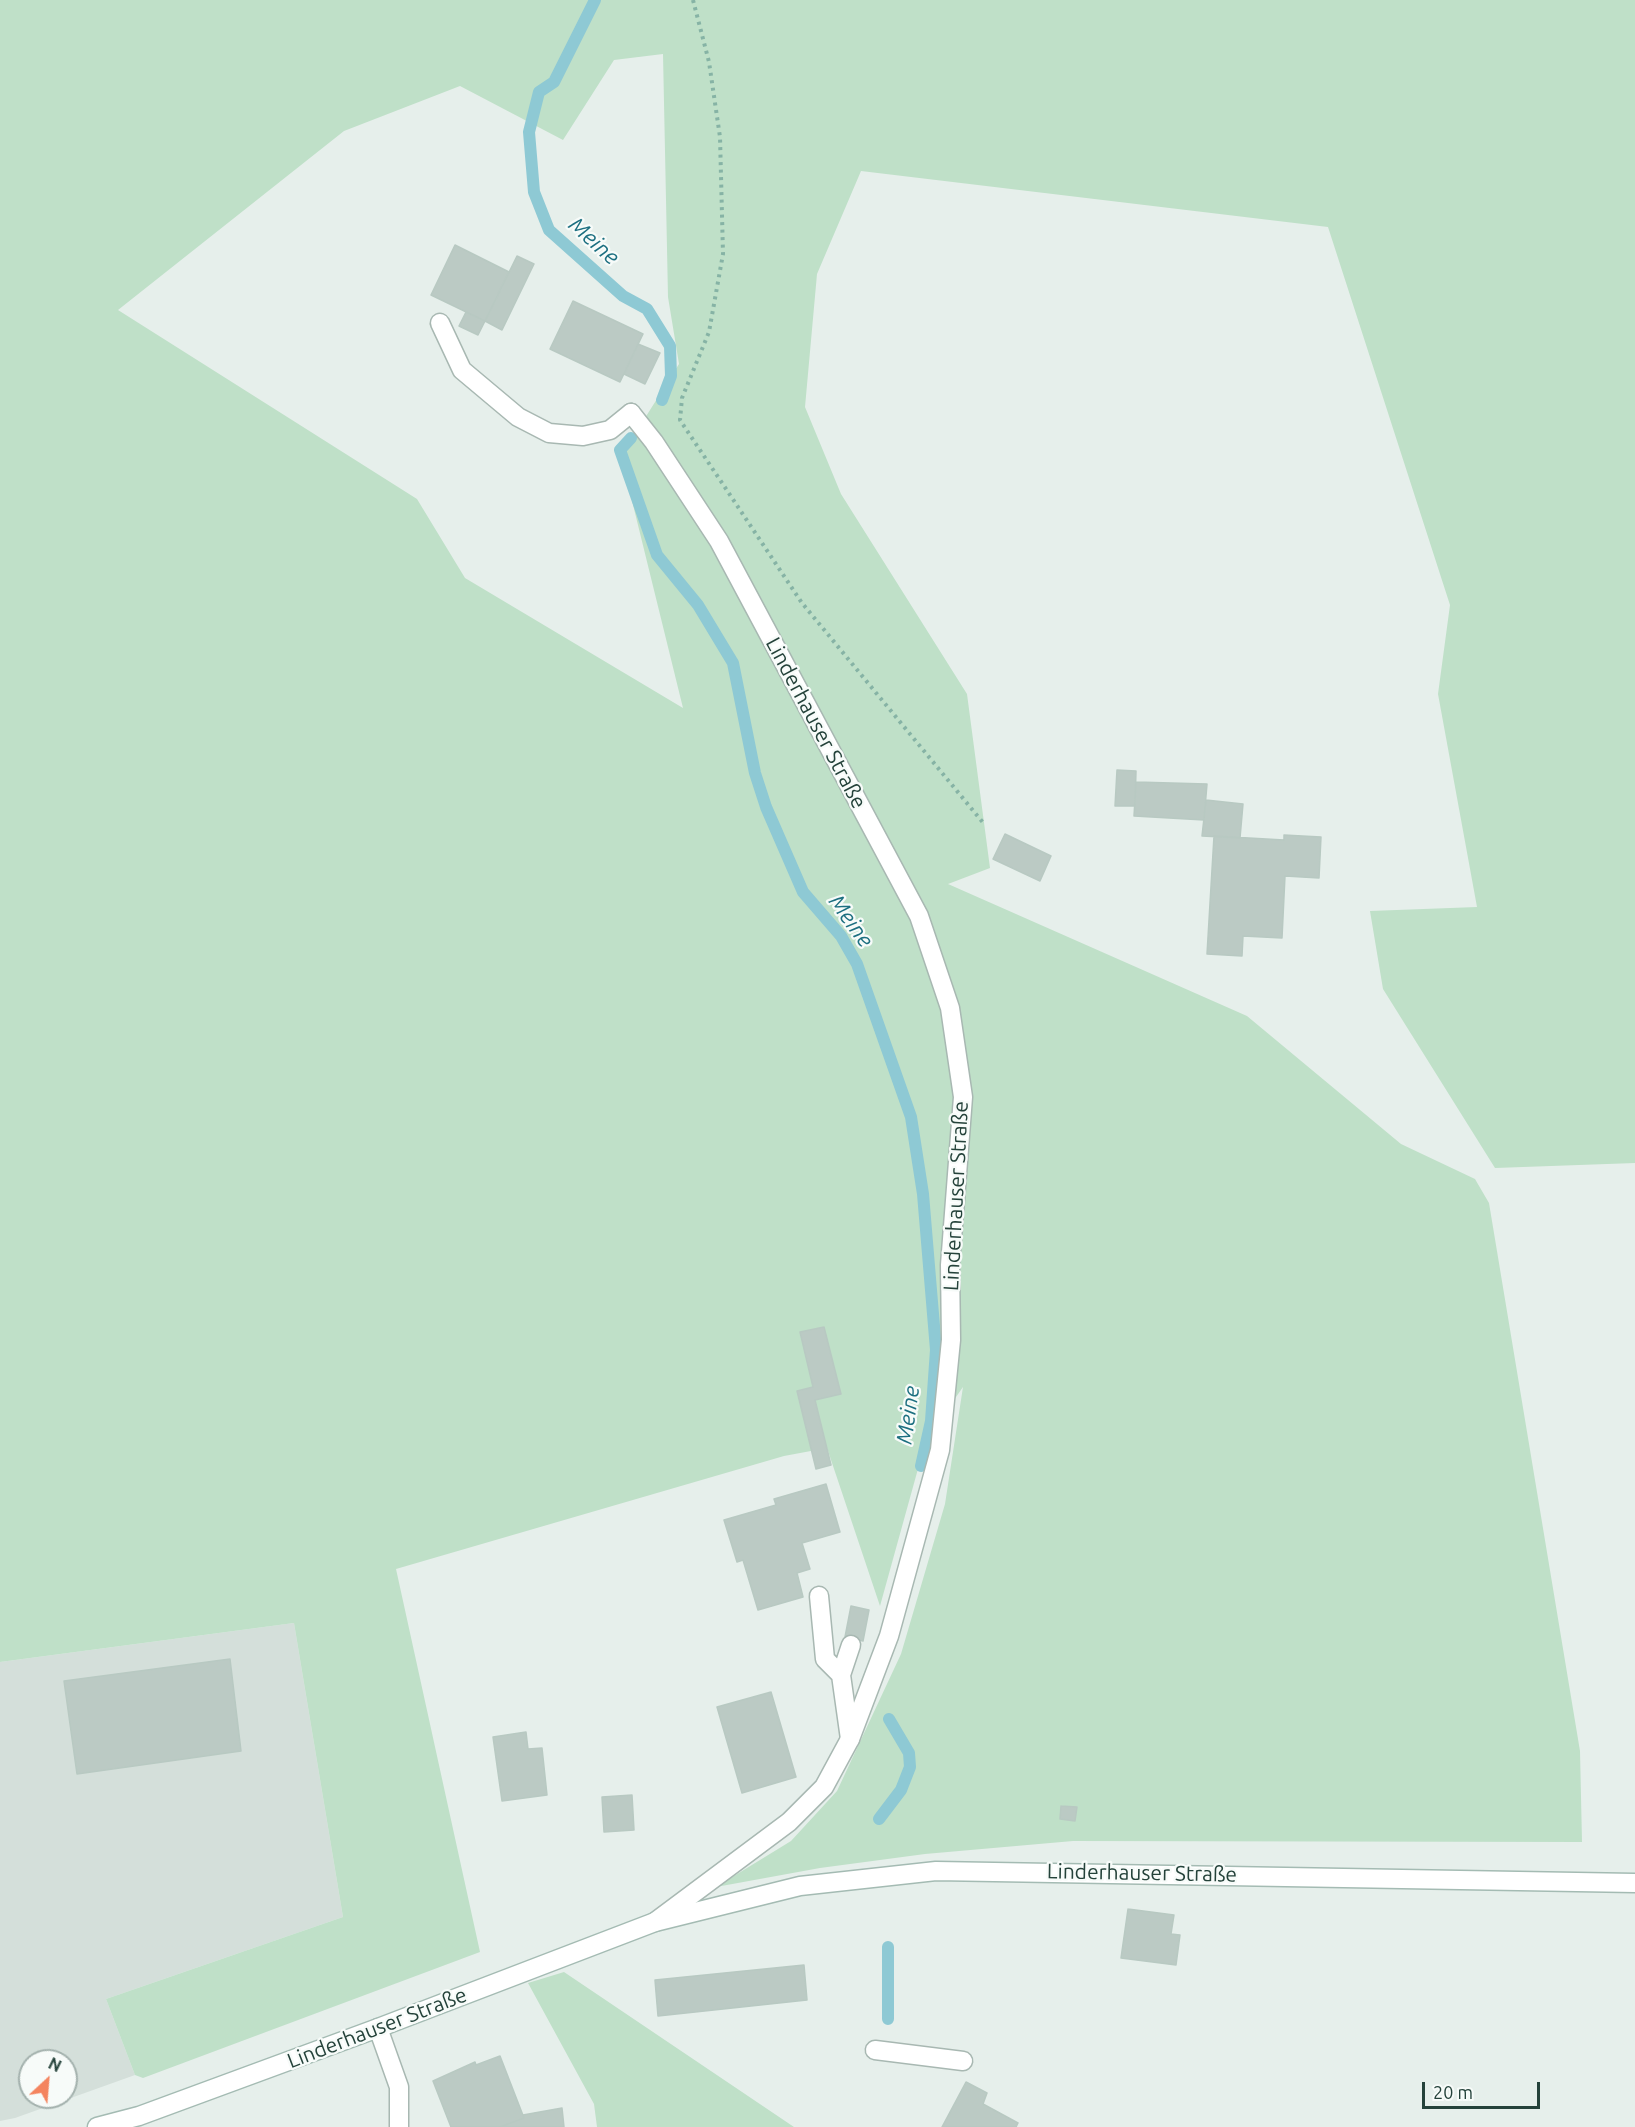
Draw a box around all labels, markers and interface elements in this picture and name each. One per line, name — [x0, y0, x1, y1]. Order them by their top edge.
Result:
water label: Meine — [563, 212, 625, 270]
street label: Linderhauser Straße — [760, 633, 872, 813]
water label: Meine — [823, 890, 879, 952]
street label: Linderhauser Straße — [938, 1100, 974, 1292]
water label: Meine — [891, 1384, 925, 1446]
street label: Linderhauser Straße — [1047, 1859, 1237, 1887]
street label: Linderhauser Straße — [284, 1982, 470, 2074]
north arrow — [18, 2049, 78, 2109]
text: N — [46, 2054, 64, 2075]
scale bar — [1425, 2070, 1544, 2108]
text: 20 m — [1433, 2082, 1473, 2102]

